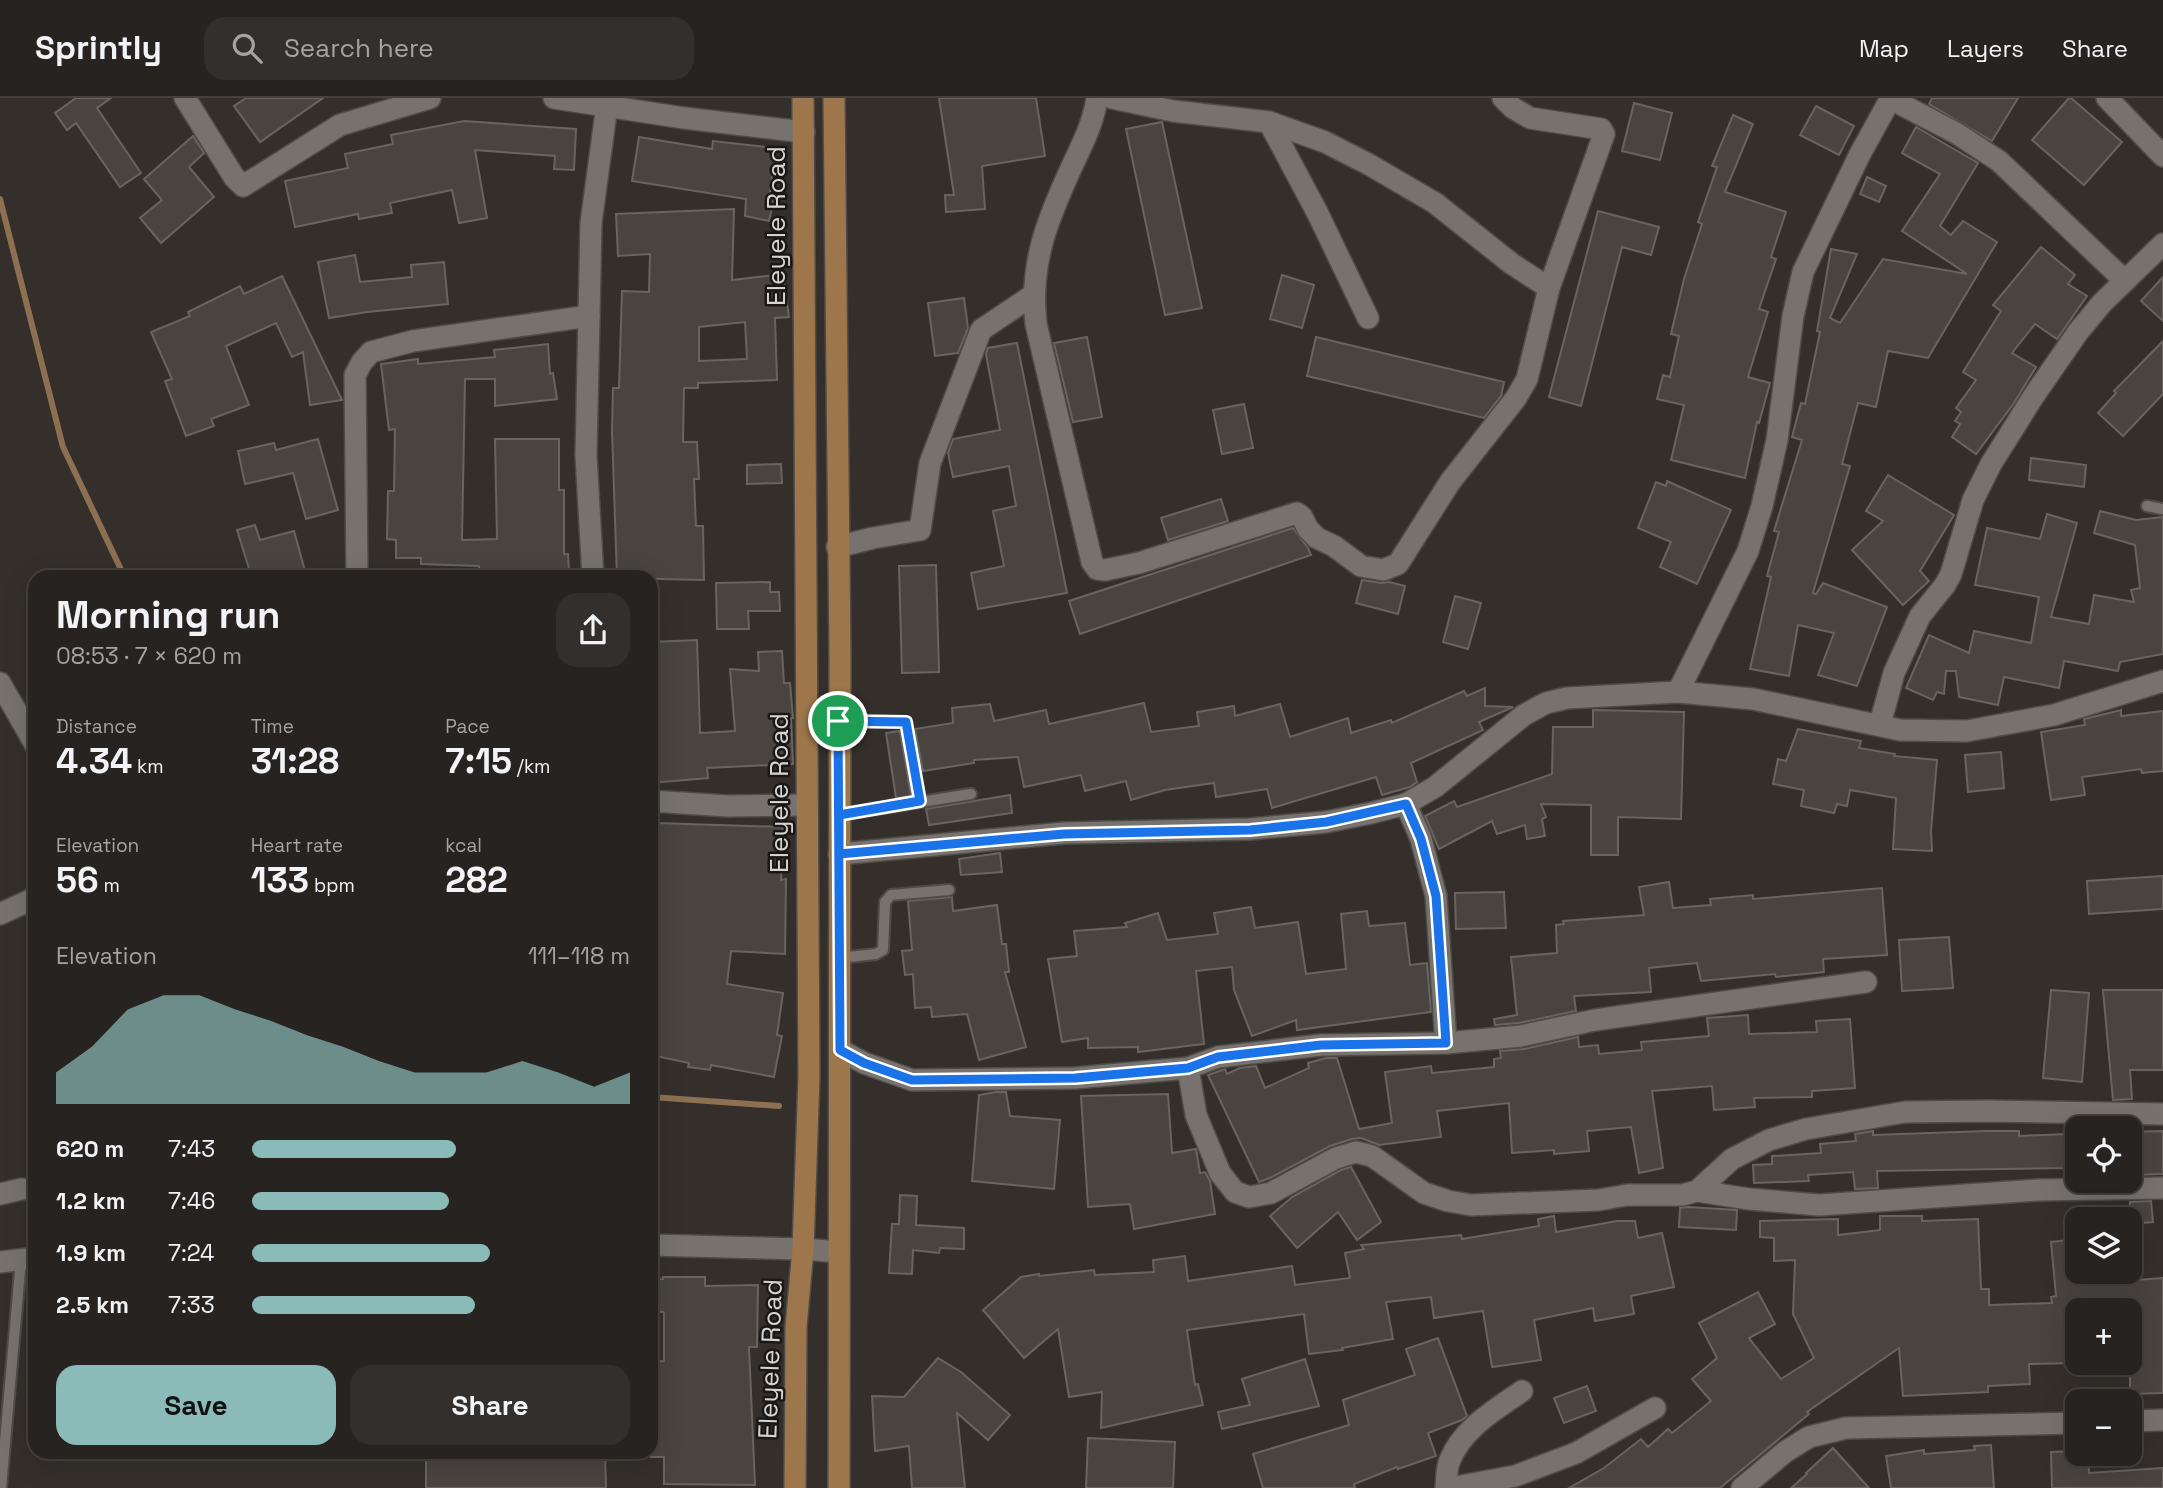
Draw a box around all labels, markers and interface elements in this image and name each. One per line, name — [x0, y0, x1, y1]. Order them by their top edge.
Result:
search box — [204, 17, 694, 80]
text: Sprintly — [35, 27, 162, 69]
icon: search — [228, 29, 266, 67]
text: Search here — [284, 31, 434, 65]
text: Map — [1859, 33, 1909, 64]
text: Layers — [1947, 33, 2024, 64]
text: Share — [2062, 33, 2128, 64]
street label: Eleyele Road — [759, 146, 793, 306]
text: Morning run — [56, 591, 281, 639]
button: share — [556, 593, 630, 667]
text: 08:53 · 7 × 620 m — [56, 641, 242, 671]
pin — [808, 691, 868, 751]
icon: arrive — [819, 702, 857, 740]
street label: Eleyele Road — [762, 713, 796, 873]
text: Distance — [56, 714, 137, 739]
text: Time — [251, 714, 294, 739]
text: Pace — [445, 714, 490, 739]
text: 4.34 — [56, 739, 132, 783]
text: 31:28 — [251, 739, 339, 783]
text: 7:15 — [445, 739, 512, 783]
text: km — [132, 754, 164, 779]
text: /km — [512, 754, 550, 779]
text: Elevation — [56, 833, 139, 858]
text: Heart rate — [251, 833, 343, 858]
text: kcal — [445, 833, 482, 858]
text: 56 — [56, 858, 99, 902]
text: 133 — [251, 858, 309, 902]
text: 282 — [445, 858, 508, 902]
text: m — [99, 873, 120, 898]
text: bpm — [309, 873, 355, 898]
text: Elevation — [56, 941, 157, 971]
text: 111–118 m — [528, 941, 630, 971]
map controls — [2065, 1116, 2142, 1466]
button: locate — [2065, 1116, 2142, 1193]
text: 620 m — [56, 1134, 124, 1164]
text: 7:43 — [168, 1134, 215, 1164]
text: 1.2 km — [56, 1186, 125, 1216]
text: 7:46 — [168, 1186, 215, 1216]
button: layers — [2065, 1207, 2142, 1284]
text: 1.9 km — [56, 1238, 126, 1268]
text: 7:24 — [168, 1238, 214, 1268]
street label: Eleyele Road — [750, 1278, 790, 1440]
text: 2.5 km — [56, 1290, 129, 1320]
text: 7:33 — [168, 1290, 215, 1320]
button: + — [2065, 1298, 2142, 1375]
button: Save — [56, 1365, 336, 1445]
button: Share — [350, 1365, 630, 1445]
button: − — [2065, 1389, 2142, 1466]

